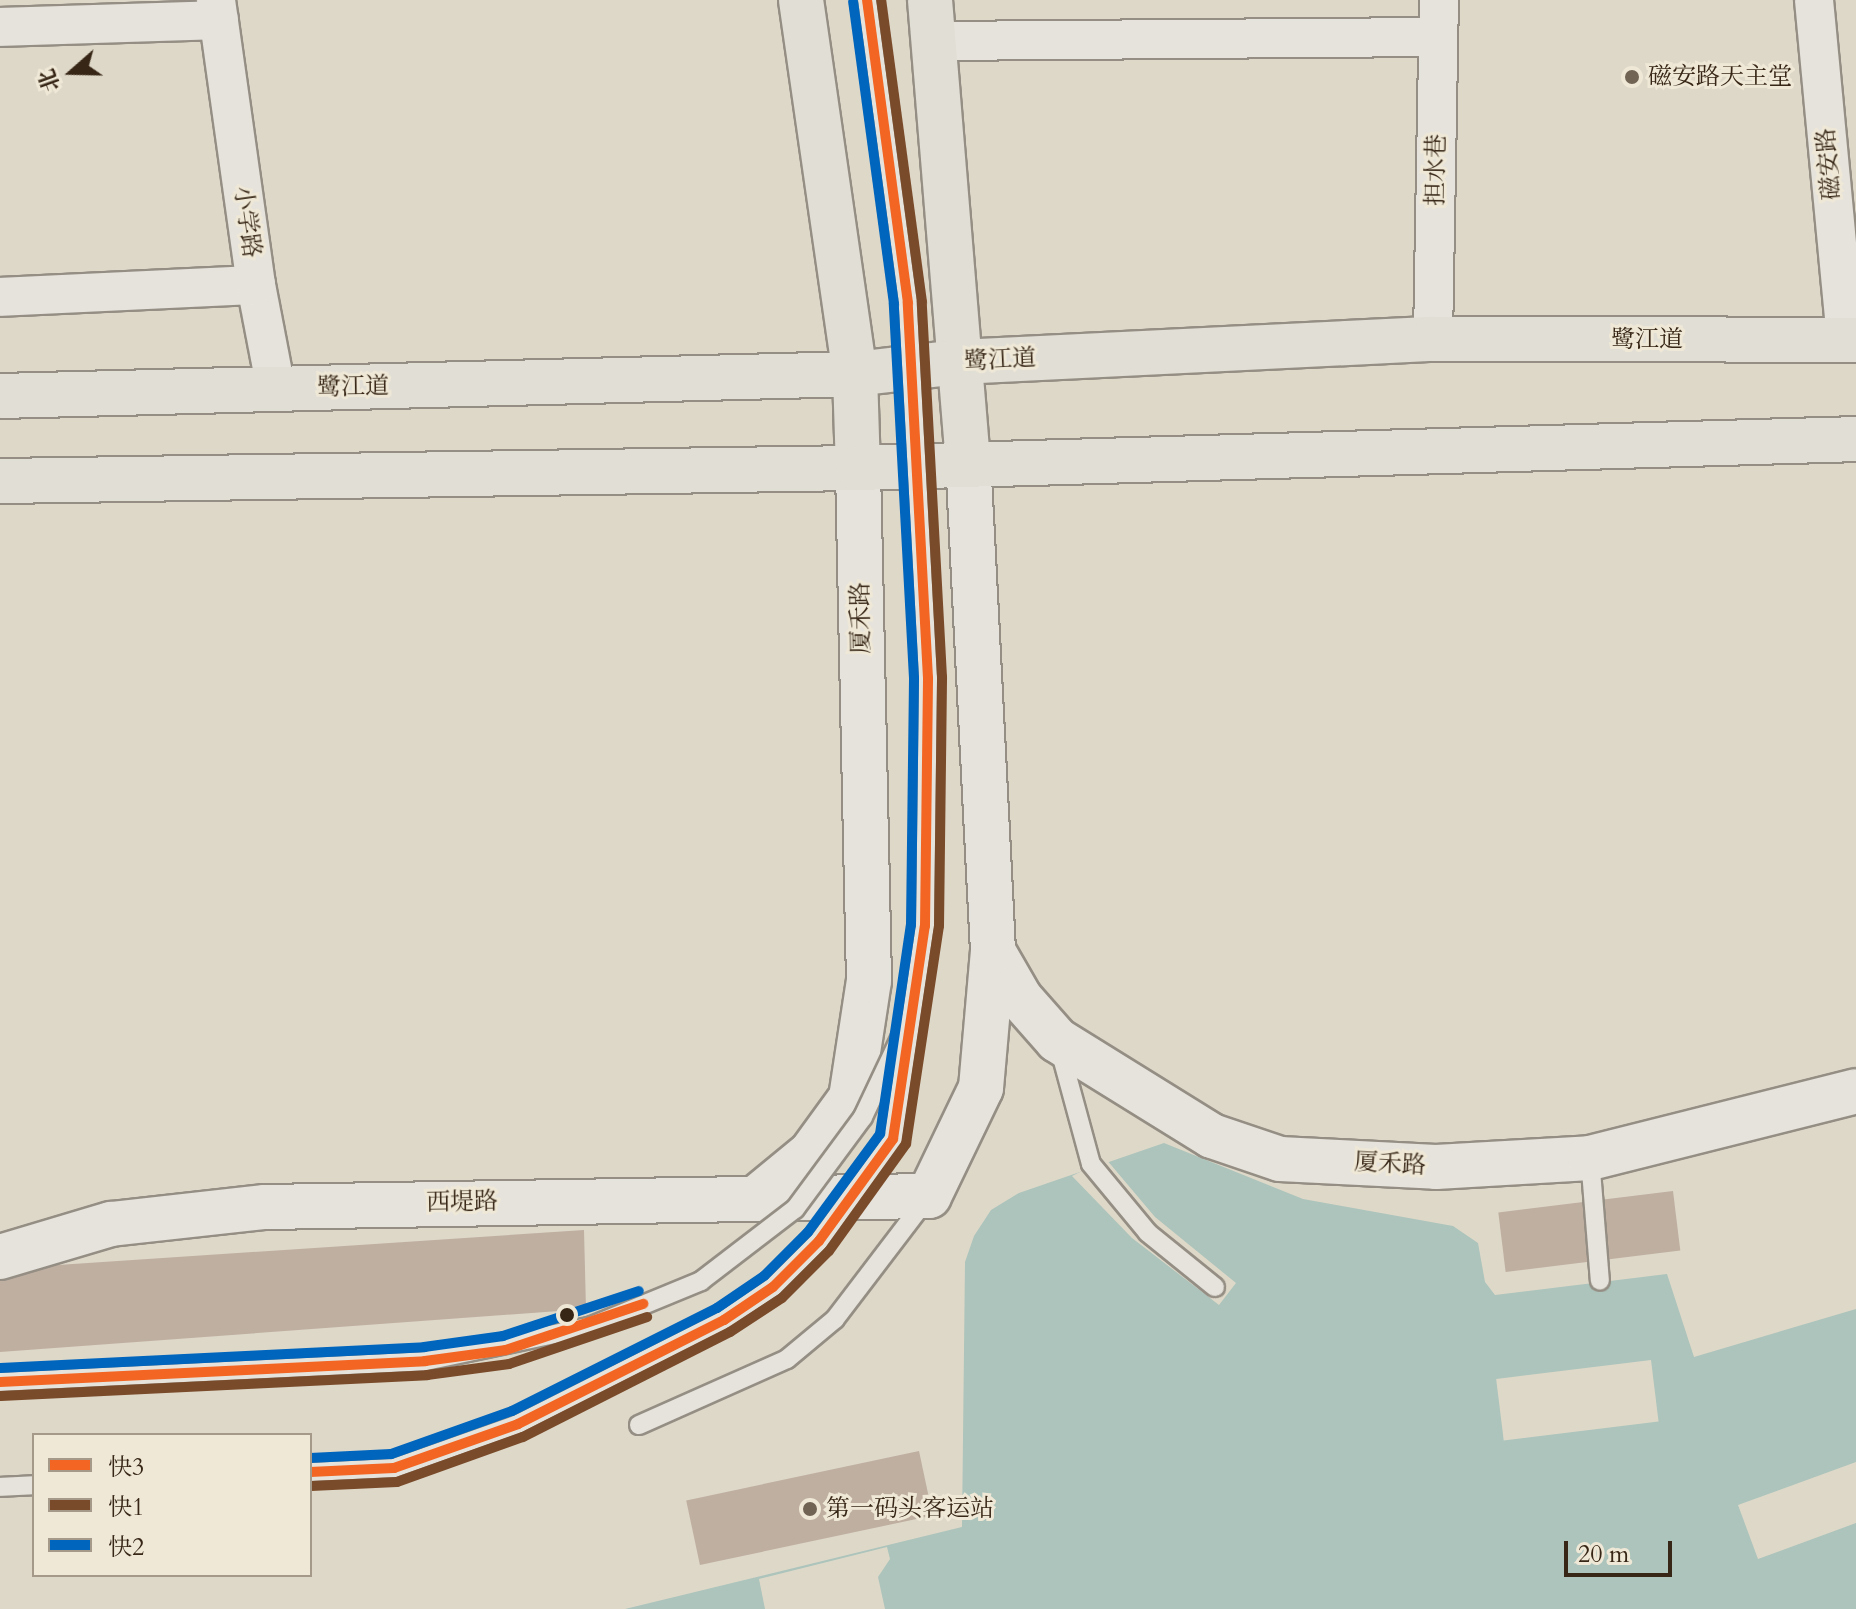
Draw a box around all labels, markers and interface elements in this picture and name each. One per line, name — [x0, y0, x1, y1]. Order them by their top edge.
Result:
north arrow — [32, 32, 112, 112]
place label: 磁安路天主堂 — [1648, 63, 1792, 91]
text: 北 — [32, 65, 67, 96]
marker: 磁安路天主堂 — [1623, 68, 1641, 86]
street label: 磁安路 — [1812, 127, 1846, 201]
street label: 担水巷 — [1421, 134, 1451, 206]
street label: 小学路 — [228, 184, 266, 260]
street label: 鹭江道 — [1611, 326, 1683, 354]
street label: 鹭江道 — [963, 344, 1037, 376]
street label: 鹭江道 — [317, 372, 389, 402]
street label: 厦禾路 — [846, 582, 876, 654]
street label: 厦禾路 — [1353, 1148, 1427, 1180]
street label: 西堤路 — [426, 1187, 498, 1217]
unlabelled marker — [559, 1307, 575, 1323]
legend — [32, 1433, 312, 1577]
text: 快3 — [108, 1451, 144, 1484]
text: 快1 — [108, 1491, 144, 1524]
place label: 第一码头客运站 — [826, 1495, 994, 1523]
marker: 第一码头客运站 — [801, 1500, 819, 1518]
scale bar — [1568, 1525, 1676, 1575]
text: 快2 — [108, 1531, 144, 1564]
text: 20 m — [1578, 1538, 1629, 1571]

